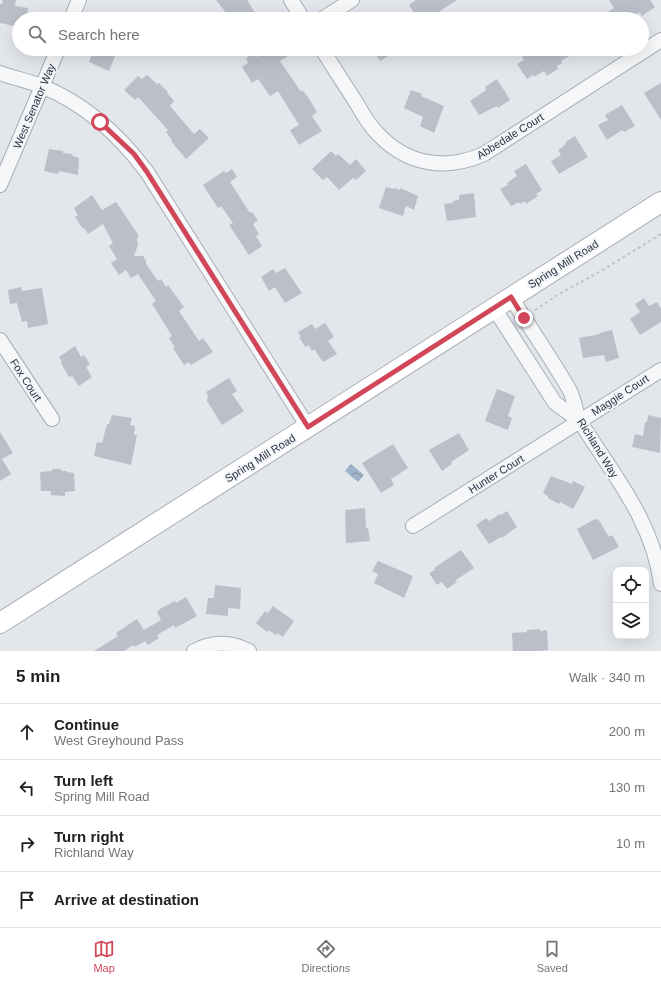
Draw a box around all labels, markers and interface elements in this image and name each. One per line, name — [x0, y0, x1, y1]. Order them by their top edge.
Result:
search box — [12, 12, 649, 56]
icon: search — [26, 23, 48, 45]
text: Search here — [58, 26, 140, 43]
street label: West Senator Way — [11, 61, 58, 150]
street label: Abbedale Court — [474, 111, 546, 161]
route start — [91, 113, 109, 131]
street label: Spring Mill Road — [526, 238, 600, 290]
route end — [515, 309, 533, 327]
street label: Fox Court — [8, 356, 44, 404]
street label: Maggie Court — [589, 372, 651, 418]
street label: Richland Way — [575, 416, 621, 480]
street label: Spring Mill Road — [223, 432, 297, 484]
street label: Hunter Court — [466, 452, 526, 496]
map controls — [613, 567, 649, 639]
button: locate — [613, 567, 649, 603]
button: layers — [613, 603, 649, 639]
text: 5 min — [16, 667, 60, 686]
text: Walk · 340 m — [569, 670, 645, 685]
text: Continue — [54, 716, 119, 733]
icon: ahead — [16, 721, 38, 743]
text: 200 m — [609, 724, 645, 739]
text: West Greyhound Pass — [54, 733, 184, 748]
text: Turn left — [54, 772, 113, 789]
icon: left — [16, 777, 38, 799]
text: 130 m — [609, 780, 645, 795]
text: Spring Mill Road — [54, 789, 149, 804]
text: Turn right — [54, 828, 124, 845]
icon: right — [16, 833, 38, 855]
text: 10 m — [616, 836, 645, 851]
text: Richland Way — [54, 845, 134, 860]
icon: arrive — [16, 889, 38, 911]
text: Arrive at destination — [54, 891, 199, 908]
tab: Map — [93, 938, 115, 974]
tab: Directions — [301, 938, 350, 974]
tab: Saved — [537, 938, 568, 974]

